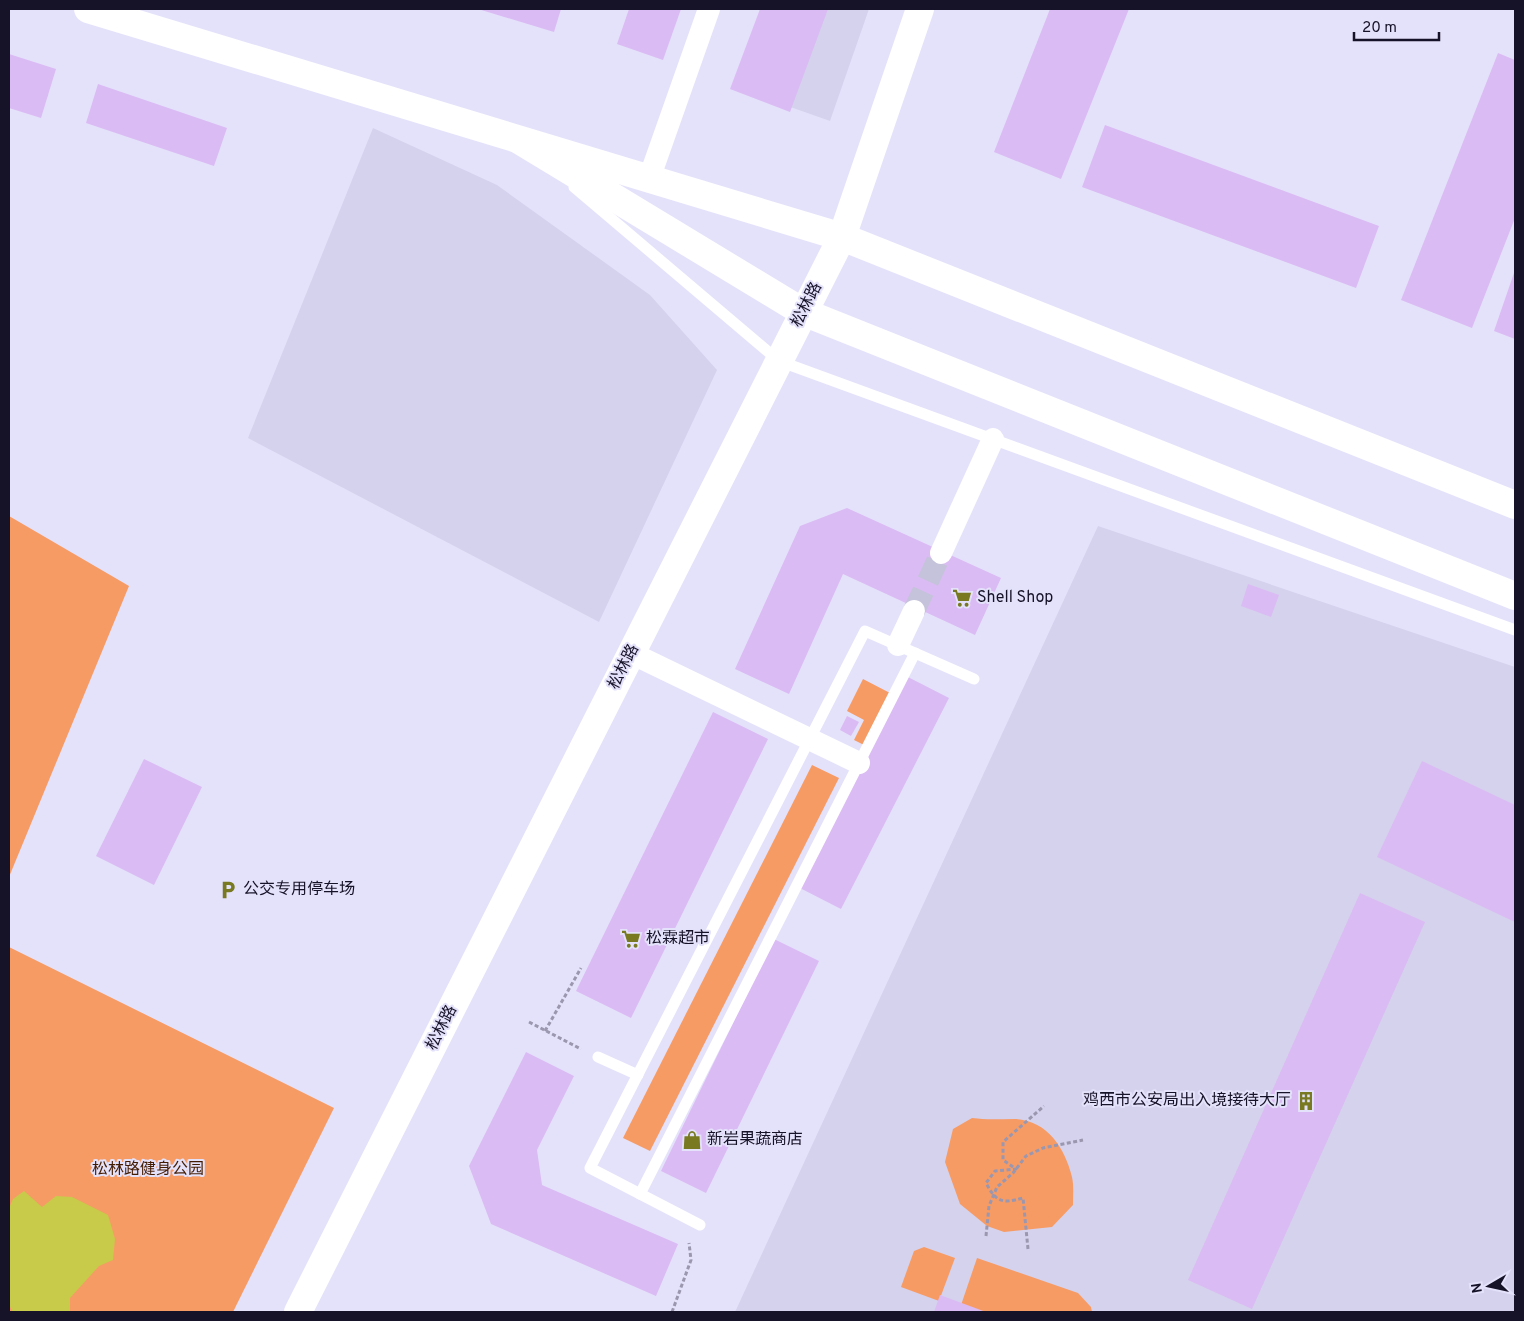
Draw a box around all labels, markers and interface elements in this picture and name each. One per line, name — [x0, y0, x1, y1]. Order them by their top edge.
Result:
scale bar — [1354, 10, 1439, 42]
text: 20 m — [1362, 19, 1397, 38]
street label: 松林路 — [787, 279, 827, 331]
supermarket icon: Shell Shop — [951, 587, 973, 609]
place label: Shell Shop — [977, 588, 1053, 608]
street label: 松林路 — [604, 641, 644, 693]
parking icon: 公交专用停车场 — [217, 879, 239, 901]
place label: 公交专用停车场 — [243, 880, 355, 900]
supermarket icon: 松霖超市 — [620, 928, 642, 950]
place label: 松霖超市 — [646, 929, 710, 949]
street label: 松林路 — [422, 1002, 462, 1054]
building icon: 鸡西市公安局出入境接待大厅 — [1295, 1090, 1317, 1112]
place label: 鸡西市公安局出入境接待大厅 — [1083, 1091, 1291, 1111]
shop icon: 新岩果蔬商店 — [681, 1129, 703, 1151]
place label: 新岩果蔬商店 — [707, 1130, 803, 1150]
park label: 松林路健身公园 — [92, 1160, 204, 1180]
north arrow — [1464, 1261, 1514, 1311]
text: N — [1468, 1281, 1487, 1294]

